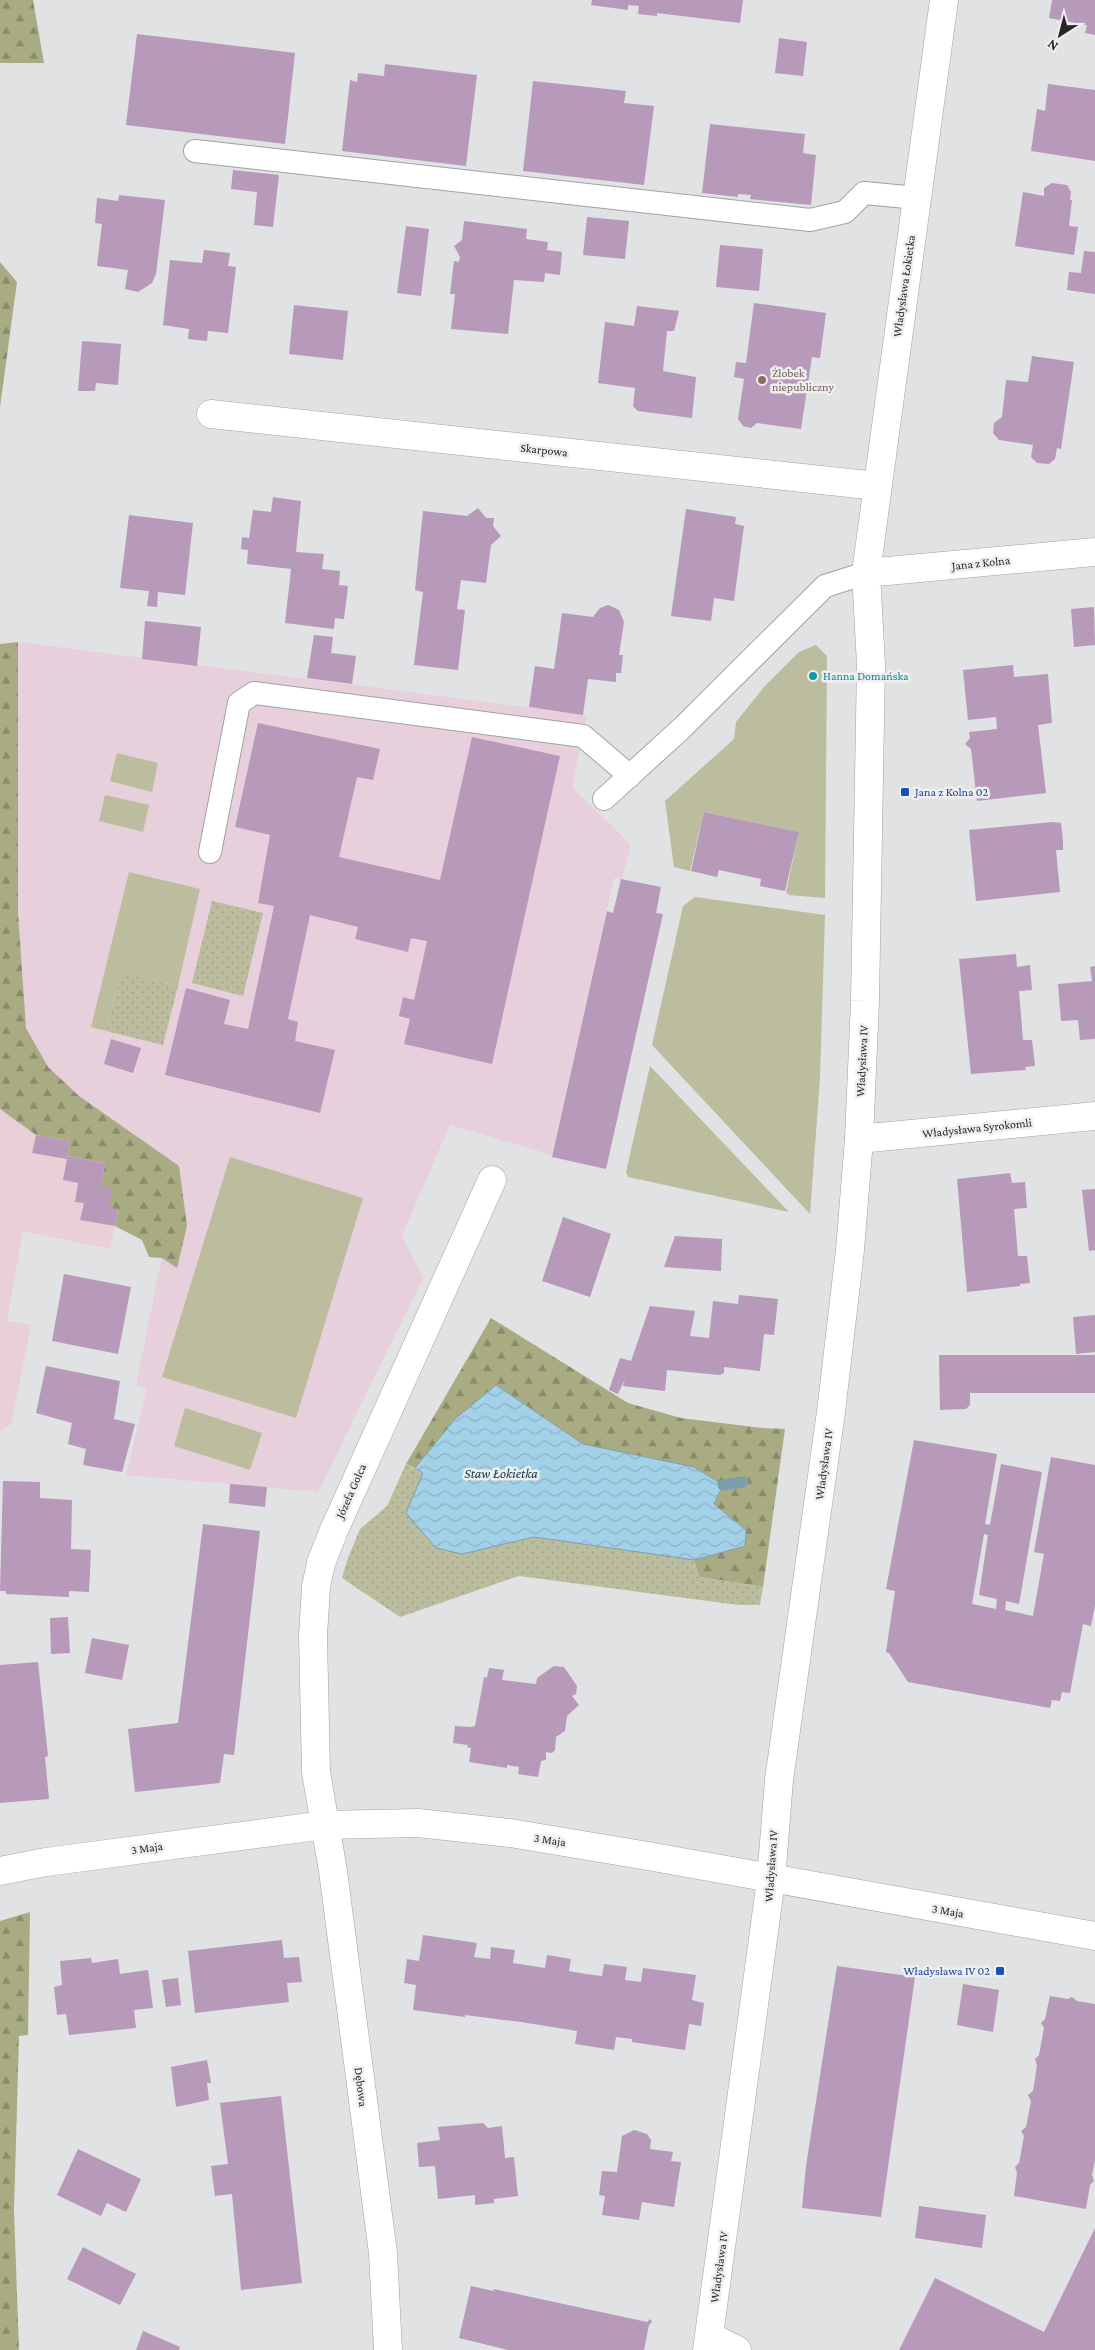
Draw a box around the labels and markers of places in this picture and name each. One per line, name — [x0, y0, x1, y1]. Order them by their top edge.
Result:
place label: Żłobek niepubliczny — [772, 366, 834, 394]
marker: Żłobek niepubliczny — [756, 374, 768, 386]
place label: Hanna Domańska — [823, 669, 909, 683]
marker: Hanna Domańska — [807, 670, 819, 682]
place label: Jana z Kolna 02 — [914, 785, 988, 799]
marker: Jana z Kolna 02 — [899, 786, 911, 798]
place label: Władysława IV 02 — [903, 1964, 990, 1978]
marker: Władysława IV 02 — [994, 1965, 1006, 1977]

